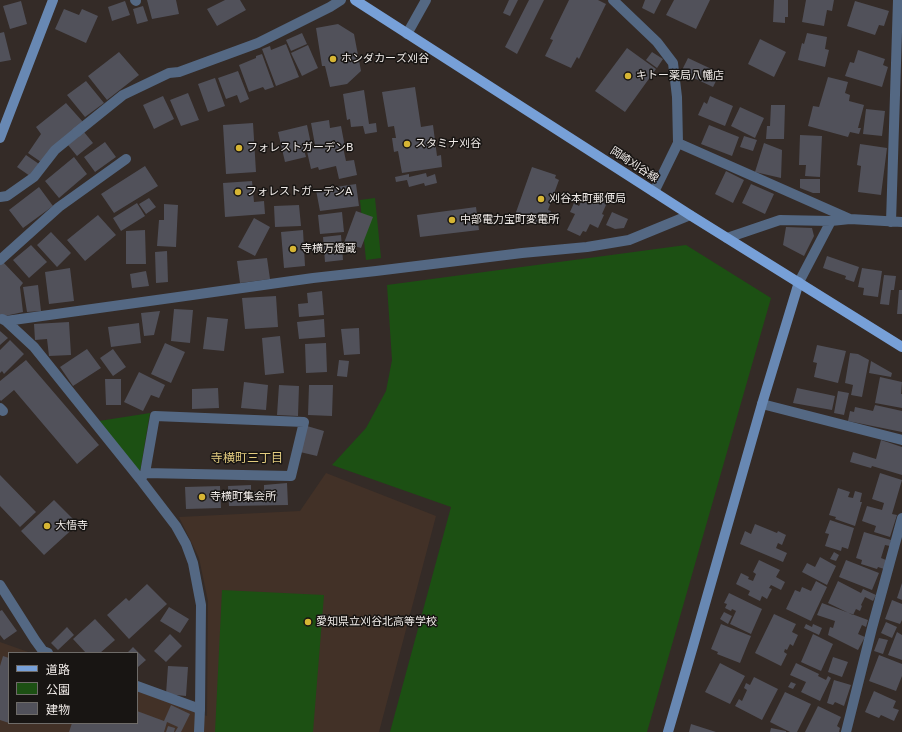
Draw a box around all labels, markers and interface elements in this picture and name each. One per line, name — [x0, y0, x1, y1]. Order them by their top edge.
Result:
place label: ホンダカーズ刈谷 — [341, 52, 429, 66]
marker: ホンダカーズ刈谷 — [328, 54, 338, 64]
place label: キトー薬局八幡店 — [636, 69, 724, 83]
marker: キトー薬局八幡店 — [623, 71, 633, 81]
place label: スタミナ刈谷 — [415, 137, 481, 151]
marker: スタミナ刈谷 — [402, 139, 412, 149]
place label: フォレストガーデンB — [247, 141, 354, 155]
marker: フォレストガーデンB — [234, 143, 244, 153]
street label: 岡崎刈谷線 — [607, 144, 661, 186]
place label: フォレストガーデンA — [246, 185, 353, 199]
marker: フォレストガーデンA — [233, 187, 243, 197]
place label: 刈谷本町郵便局 — [549, 192, 626, 206]
marker: 刈谷本町郵便局 — [536, 194, 546, 204]
place label: 中部電力宝町変電所 — [460, 213, 559, 227]
marker: 中部電力宝町変電所 — [447, 215, 457, 225]
place label: 寺横万燈蔵 — [301, 242, 356, 256]
marker: 寺横万燈蔵 — [288, 244, 298, 254]
district label: 寺横町三丁目 — [211, 452, 283, 466]
place label: 寺横町集会所 — [210, 490, 276, 504]
marker: 寺横町集会所 — [197, 492, 207, 502]
place label: 大悟寺 — [55, 519, 88, 533]
marker: 大悟寺 — [42, 521, 52, 531]
place label: 愛知県立刈谷北高等学校 — [316, 615, 437, 629]
marker: 愛知県立刈谷北高等学校 — [303, 617, 313, 627]
legend — [8, 652, 138, 724]
text: 道路 — [46, 663, 70, 677]
text: 公園 — [46, 683, 70, 697]
text: 建物 — [46, 703, 70, 717]

